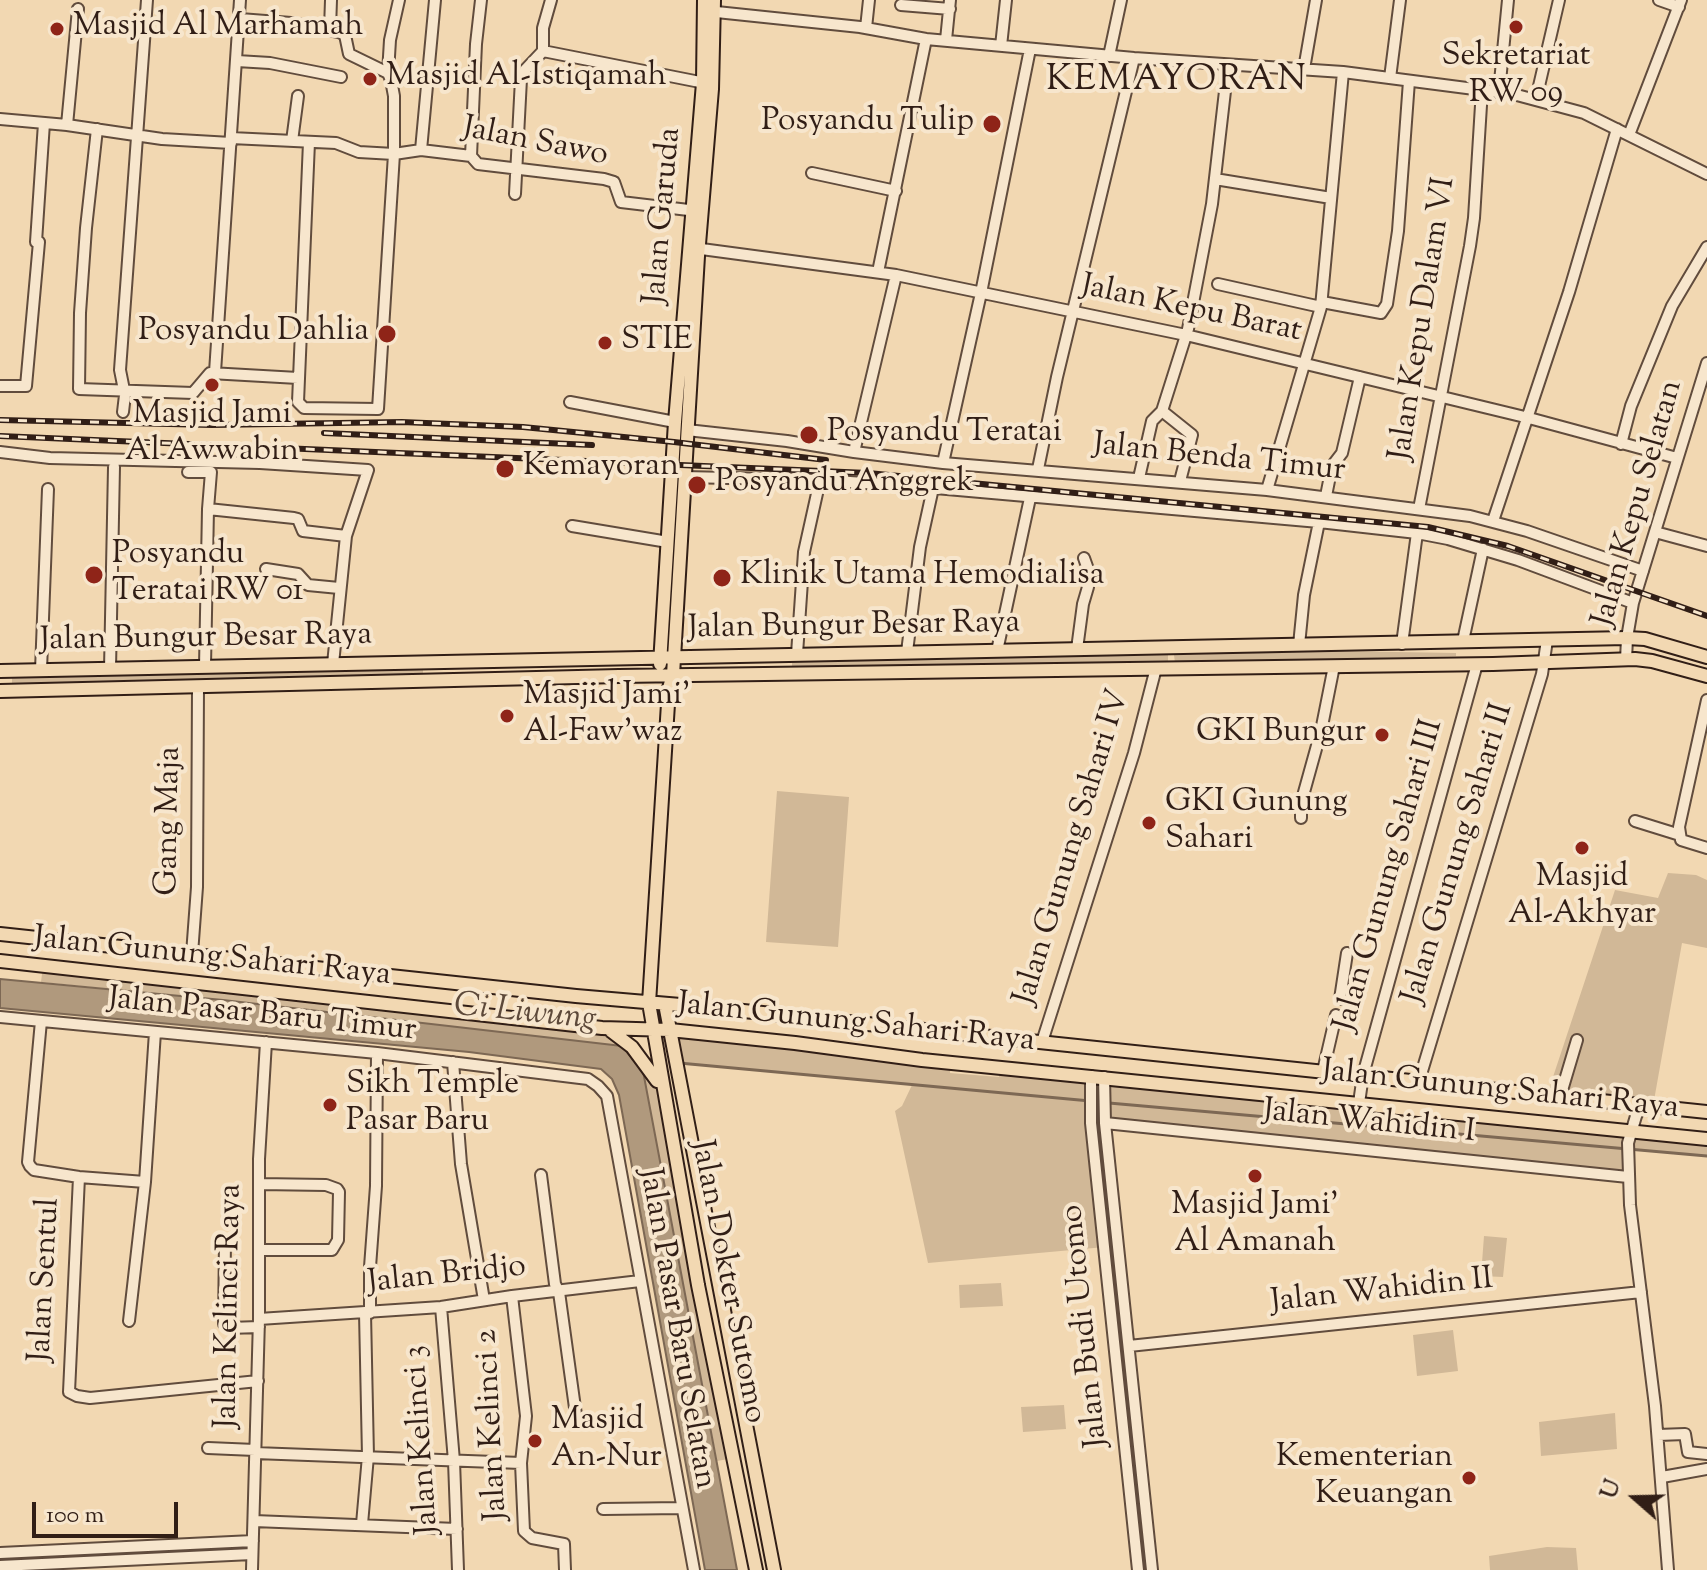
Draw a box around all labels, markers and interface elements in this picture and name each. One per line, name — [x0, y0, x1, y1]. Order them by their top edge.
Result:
place label: Masjid Al Marhamah — [73, 10, 363, 48]
marker: Sekretariat RW 09 — [1507, 18, 1525, 36]
marker: Masjid Al Marhamah — [48, 20, 66, 38]
place label: Sekretariat RW 09 — [1441, 40, 1591, 115]
place label: Masjid Al-Istiqamah — [386, 60, 667, 98]
district label: KEMAYORAN — [1046, 61, 1308, 105]
marker: Masjid Al-Istiqamah — [361, 70, 379, 88]
place label: Posyandu Tulip — [761, 105, 974, 143]
street label: Jalan Sawo — [459, 111, 611, 177]
marker: Posyandu Tulip — [981, 113, 1003, 135]
street label: Jalan Garuda — [638, 126, 692, 306]
street label: Jalan Kepu Dalam VI — [1384, 175, 1466, 463]
street label: Jalan Kepu Barat — [1077, 269, 1305, 353]
place label: Posyandu Dahlia — [138, 315, 369, 353]
marker: Posyandu Dahlia — [376, 323, 398, 345]
place label: STIE — [621, 324, 692, 362]
marker: STIE — [596, 334, 614, 352]
marker: Masjid Jami Al Awwabin — [203, 376, 221, 394]
street label: Jalan Kepu Selatan — [1586, 376, 1694, 632]
place label: Masjid Jami Al Awwabin — [125, 398, 299, 473]
place label: Posyandu Teratai — [827, 416, 1062, 454]
marker: Posyandu Teratai — [798, 424, 820, 446]
street label: Jalan Benda Timur — [1091, 428, 1347, 492]
place label: Kemayoran — [523, 450, 679, 488]
marker: Kemayoran — [494, 458, 516, 480]
place label: Posyandu Anggrek — [715, 466, 974, 504]
marker: Posyandu Anggrek — [686, 474, 708, 496]
place label: Posyandu Teratai RW 01 — [112, 538, 303, 613]
place label: Klinik Utama Hemodialisa — [740, 559, 1104, 597]
marker: Posyandu Teratai RW 01 — [83, 564, 105, 586]
marker: Klinik Utama Hemodialisa — [711, 567, 733, 589]
street label: Jalan Bungur Besar Raya — [688, 606, 1020, 650]
street label: Jalan Bungur Besar Raya — [40, 618, 372, 662]
place label: Masjid Jami' Al-Faw'waz — [523, 679, 690, 754]
street label: Jalan Gunung Sahari IV — [1008, 686, 1140, 1010]
street label: Jalan Gunung Sahari II — [1396, 699, 1524, 1009]
marker: Masjid Jami' Al-Faw'waz — [498, 707, 516, 725]
place label: GKI Bungur — [1196, 716, 1366, 754]
street label: Jalan Gunung Sahari III — [1328, 716, 1454, 1036]
marker: GKI Bungur — [1373, 726, 1391, 744]
street label: Gang Maja — [150, 746, 192, 896]
place label: GKI Gunung Sahari — [1165, 786, 1347, 861]
marker: GKI Gunung Sahari — [1140, 814, 1158, 832]
marker: Masjid Al-Akhyar — [1573, 839, 1591, 857]
place label: Masjid Al-Akhyar — [1508, 861, 1656, 936]
street label: Jalan Gunung Sahari Raya — [32, 921, 392, 997]
street label: Jalan Pasar Baru Timur — [106, 982, 418, 1052]
water label: Ci Liwung — [452, 987, 598, 1043]
street label: Jalan Gunung Sahari Raya — [676, 987, 1036, 1063]
street label: Jalan Gunung Sahari Raya — [1320, 1054, 1680, 1130]
place label: Sikh Temple Pasar Baru — [346, 1068, 519, 1143]
street label: Jalan Wahidin I — [1261, 1094, 1477, 1154]
marker: Sikh Temple Pasar Baru — [321, 1096, 339, 1114]
street label: Jalan Dokter Sutomo — [680, 1137, 772, 1427]
street label: Jalan Pasar Baru Selatan — [628, 1166, 722, 1492]
marker: Masjid Jami' Al Amanah — [1246, 1167, 1264, 1185]
street label: Jalan Kelinci Raya — [210, 1183, 252, 1429]
place label: Masjid Jami' Al Amanah — [1171, 1189, 1339, 1264]
street label: Jalan Sentul — [24, 1197, 70, 1363]
street label: Jalan Budi Utomo — [1055, 1203, 1119, 1449]
street label: Jalan Bridjo — [366, 1250, 528, 1304]
street label: Jalan Wahidin II — [1269, 1262, 1495, 1324]
street label: Jalan Kelinci 2 — [470, 1328, 518, 1522]
street label: Jalan Kelinci 3 — [398, 1344, 450, 1536]
place label: Masjid An-Nur — [551, 1404, 662, 1479]
marker: Masjid An-Nur — [526, 1432, 544, 1450]
place label: Kementerian Keuangan — [1276, 1441, 1453, 1516]
north arrow — [1595, 1458, 1675, 1538]
marker: Kementerian Keuangan — [1460, 1469, 1478, 1487]
text: U — [1594, 1476, 1631, 1504]
scale bar — [36, 1486, 182, 1536]
text: 100 m — [46, 1499, 104, 1533]

